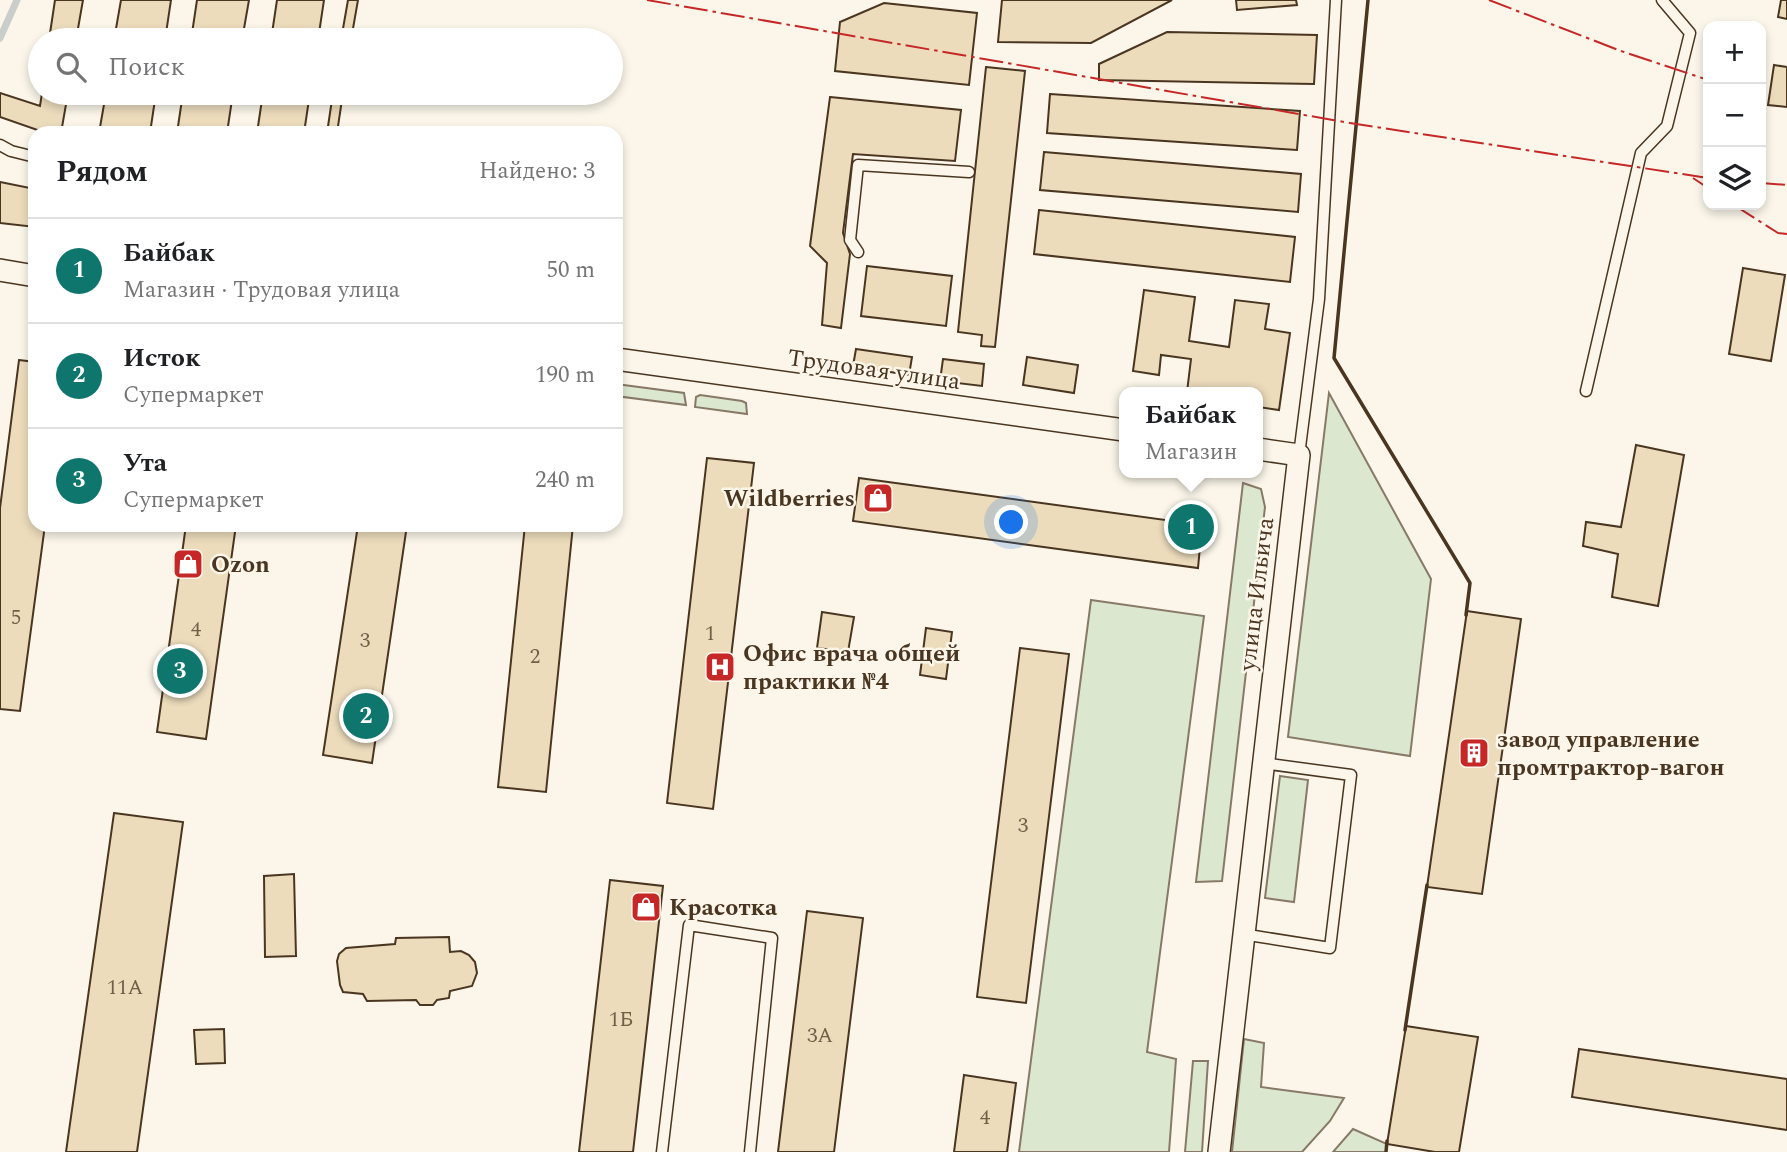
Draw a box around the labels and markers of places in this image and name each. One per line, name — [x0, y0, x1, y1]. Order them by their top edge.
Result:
place label: Wildberries — [723, 481, 855, 517]
shop icon: Wildberries — [861, 481, 895, 515]
pin: 1 — [1168, 501, 1214, 553]
shop icon: Ozon — [171, 547, 205, 581]
place label: Ozon — [211, 547, 270, 583]
place label: Офис врача общей практики №4 — [743, 636, 960, 700]
pin: 3 — [157, 645, 203, 697]
hospital icon: Офис врача общей практики №4 — [703, 650, 737, 684]
pin: 2 — [343, 690, 389, 742]
place label: завод управление промтрактор-вагон — [1497, 722, 1725, 786]
building icon: завод управление промтрактор-вагон — [1457, 736, 1491, 770]
shop icon: Красотка — [629, 890, 663, 924]
place label: Красотка — [669, 890, 778, 926]

